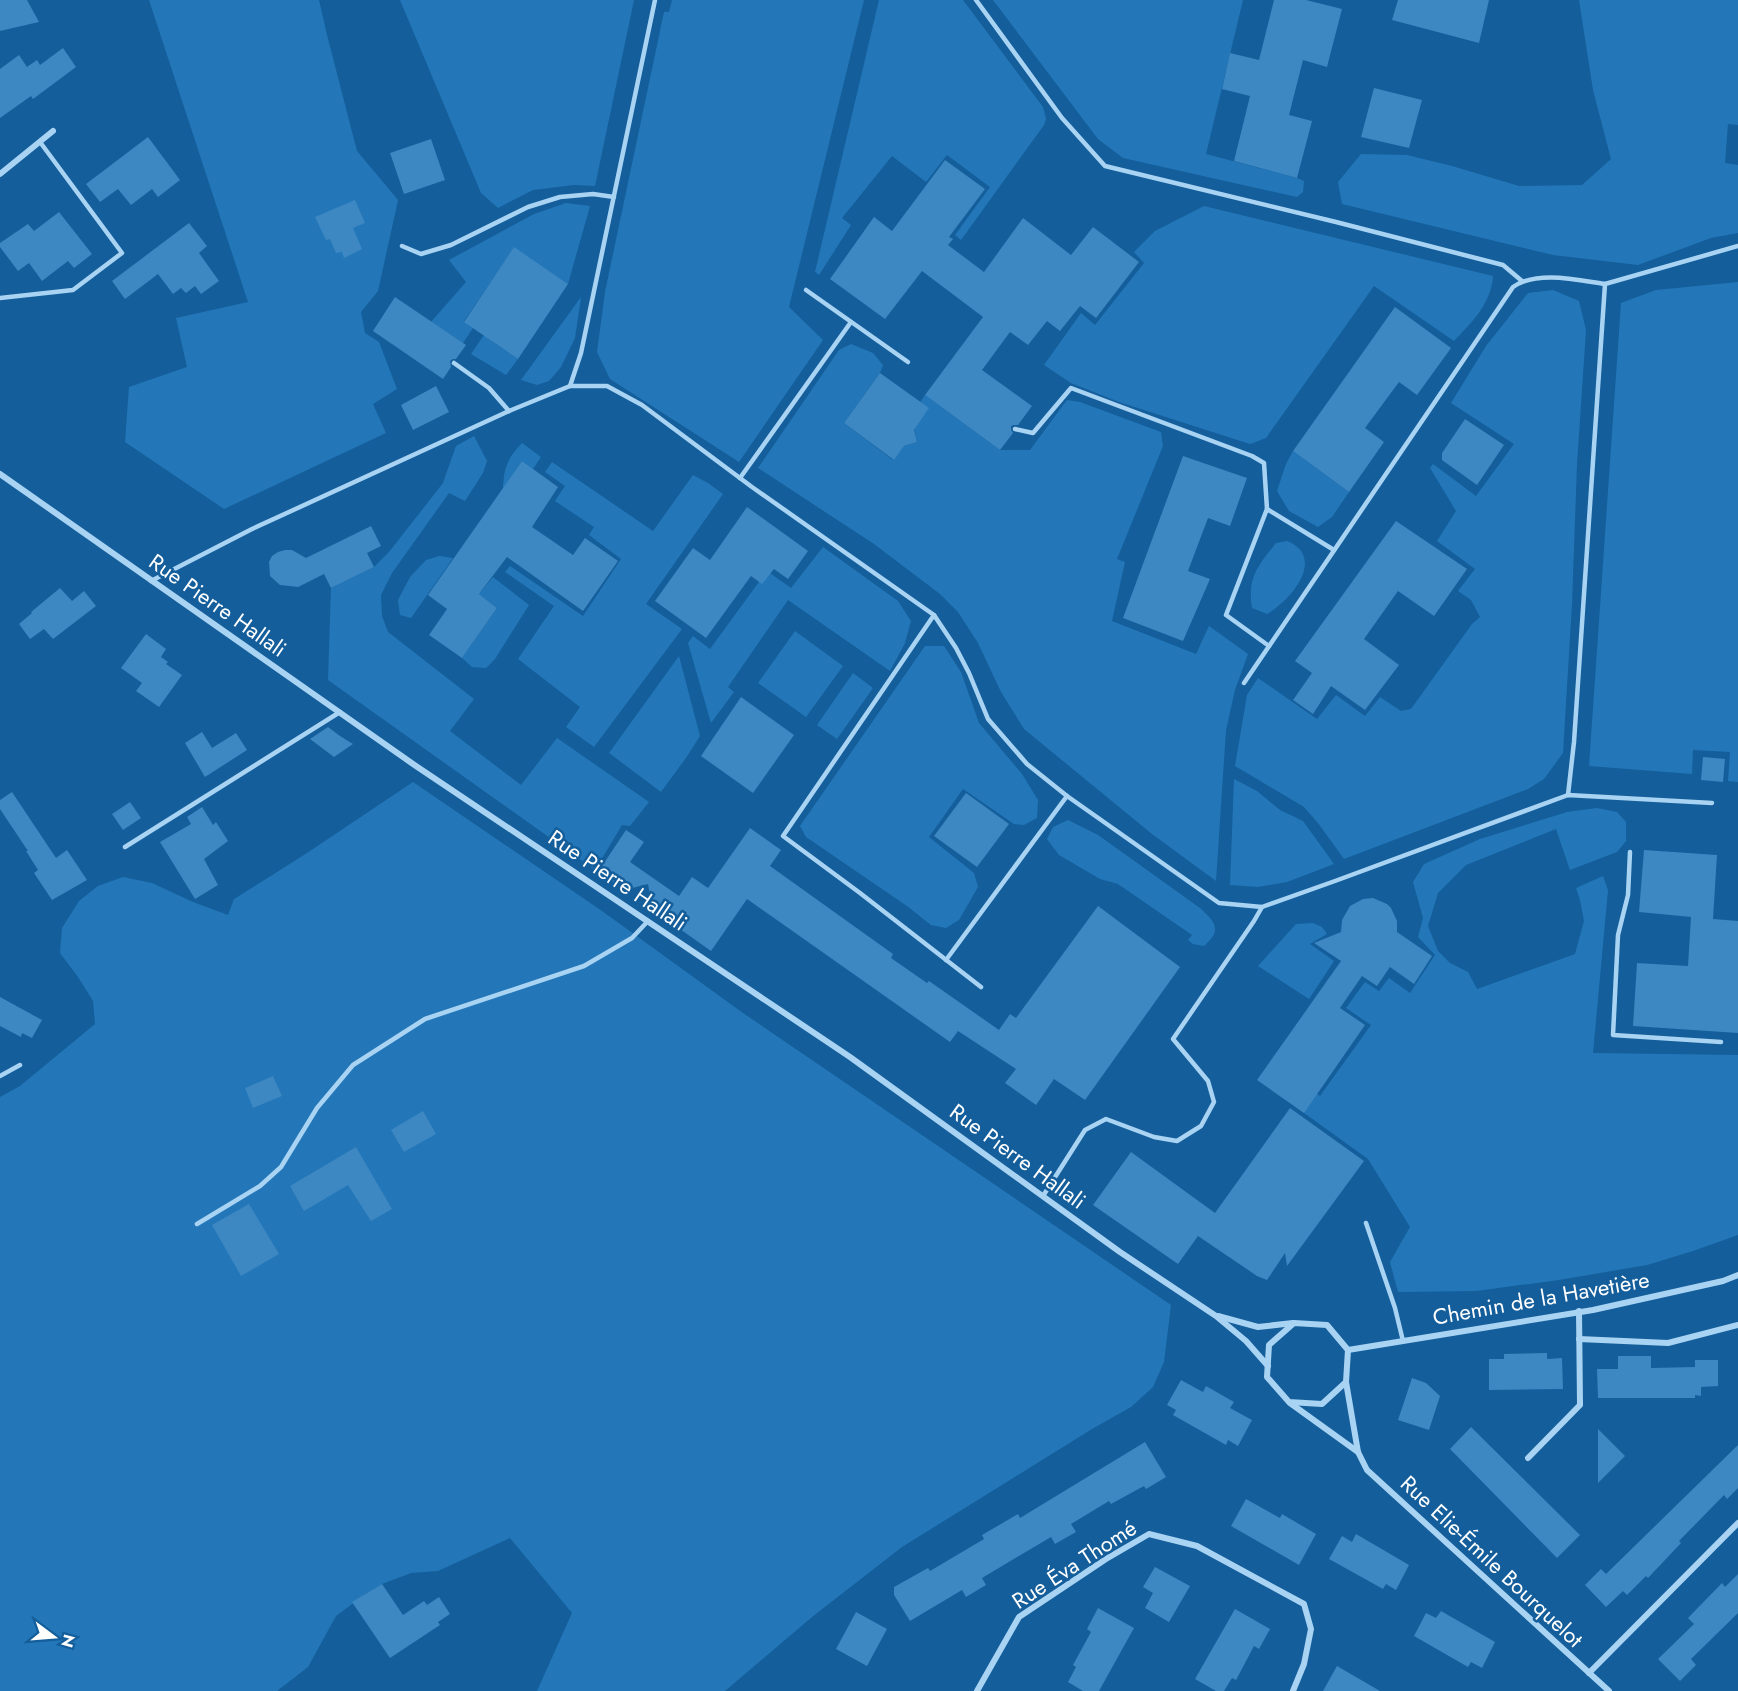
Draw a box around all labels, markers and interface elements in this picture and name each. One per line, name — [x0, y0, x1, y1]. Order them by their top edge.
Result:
street label: Rue Pierre Hallali — [143, 546, 293, 664]
street label: Rue Pierre Hallali — [542, 822, 694, 938]
street label: Rue Pierre Hallali — [943, 1096, 1093, 1216]
street label: Chemin de la Havetière — [1430, 1263, 1652, 1333]
street label: Rue Elie-Émile Bourquelot — [1394, 1468, 1591, 1655]
street label: Rue Éva Thomé — [1005, 1512, 1143, 1616]
north arrow — [24, 1607, 84, 1667]
text: N — [55, 1632, 81, 1650]

